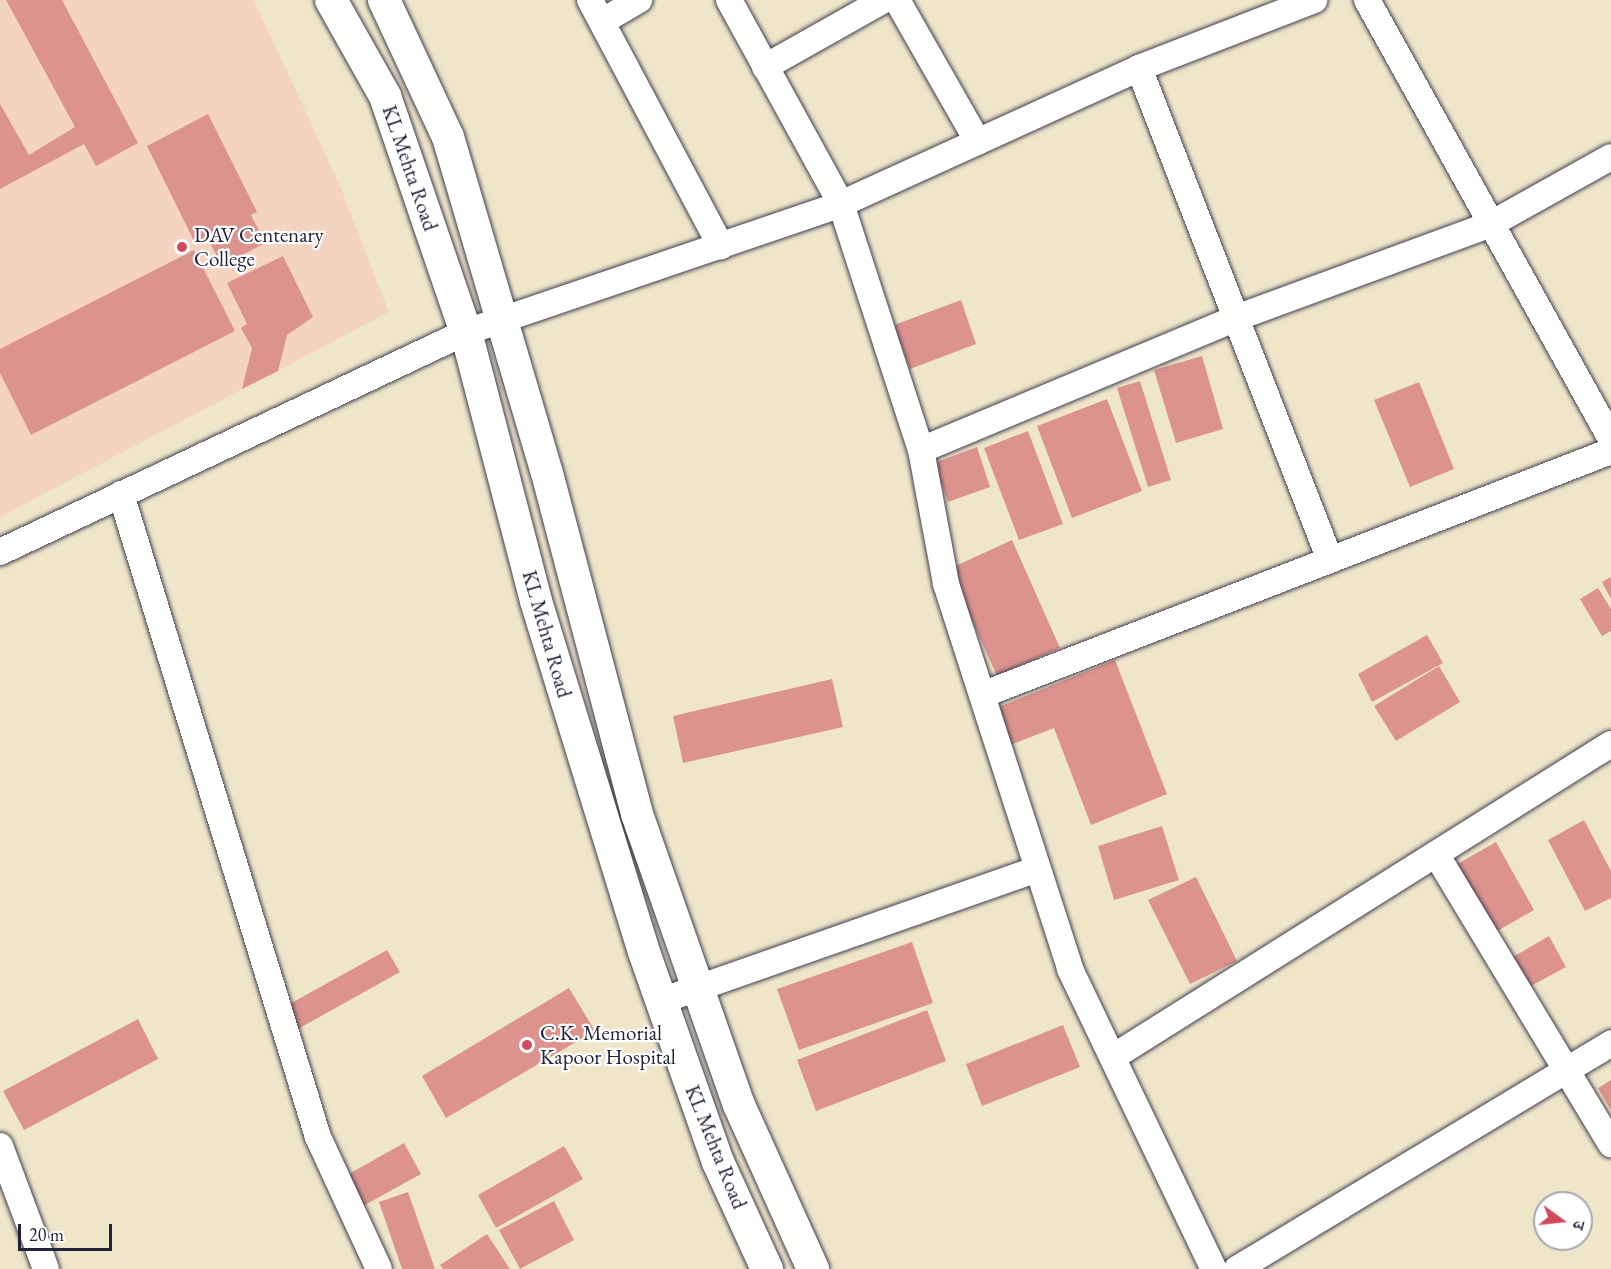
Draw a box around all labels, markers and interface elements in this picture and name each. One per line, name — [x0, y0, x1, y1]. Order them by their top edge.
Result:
street label: KL Mehta Road — [377, 102, 443, 234]
place label: DAV Centenary College — [194, 222, 324, 272]
marker: DAV Centenary College — [175, 240, 189, 254]
street label: KL Mehta Road — [517, 567, 577, 701]
place label: C.K. Memorial Kapoor Hospital — [540, 1020, 676, 1070]
marker: C.K. Memorial Kapoor Hospital — [518, 1036, 536, 1054]
street label: KL Mehta Road — [680, 1081, 752, 1213]
north arrow — [1533, 1191, 1593, 1251]
scale bar — [21, 1212, 116, 1250]
text: उ — [1568, 1219, 1590, 1232]
text: 20 m — [29, 1223, 64, 1246]

